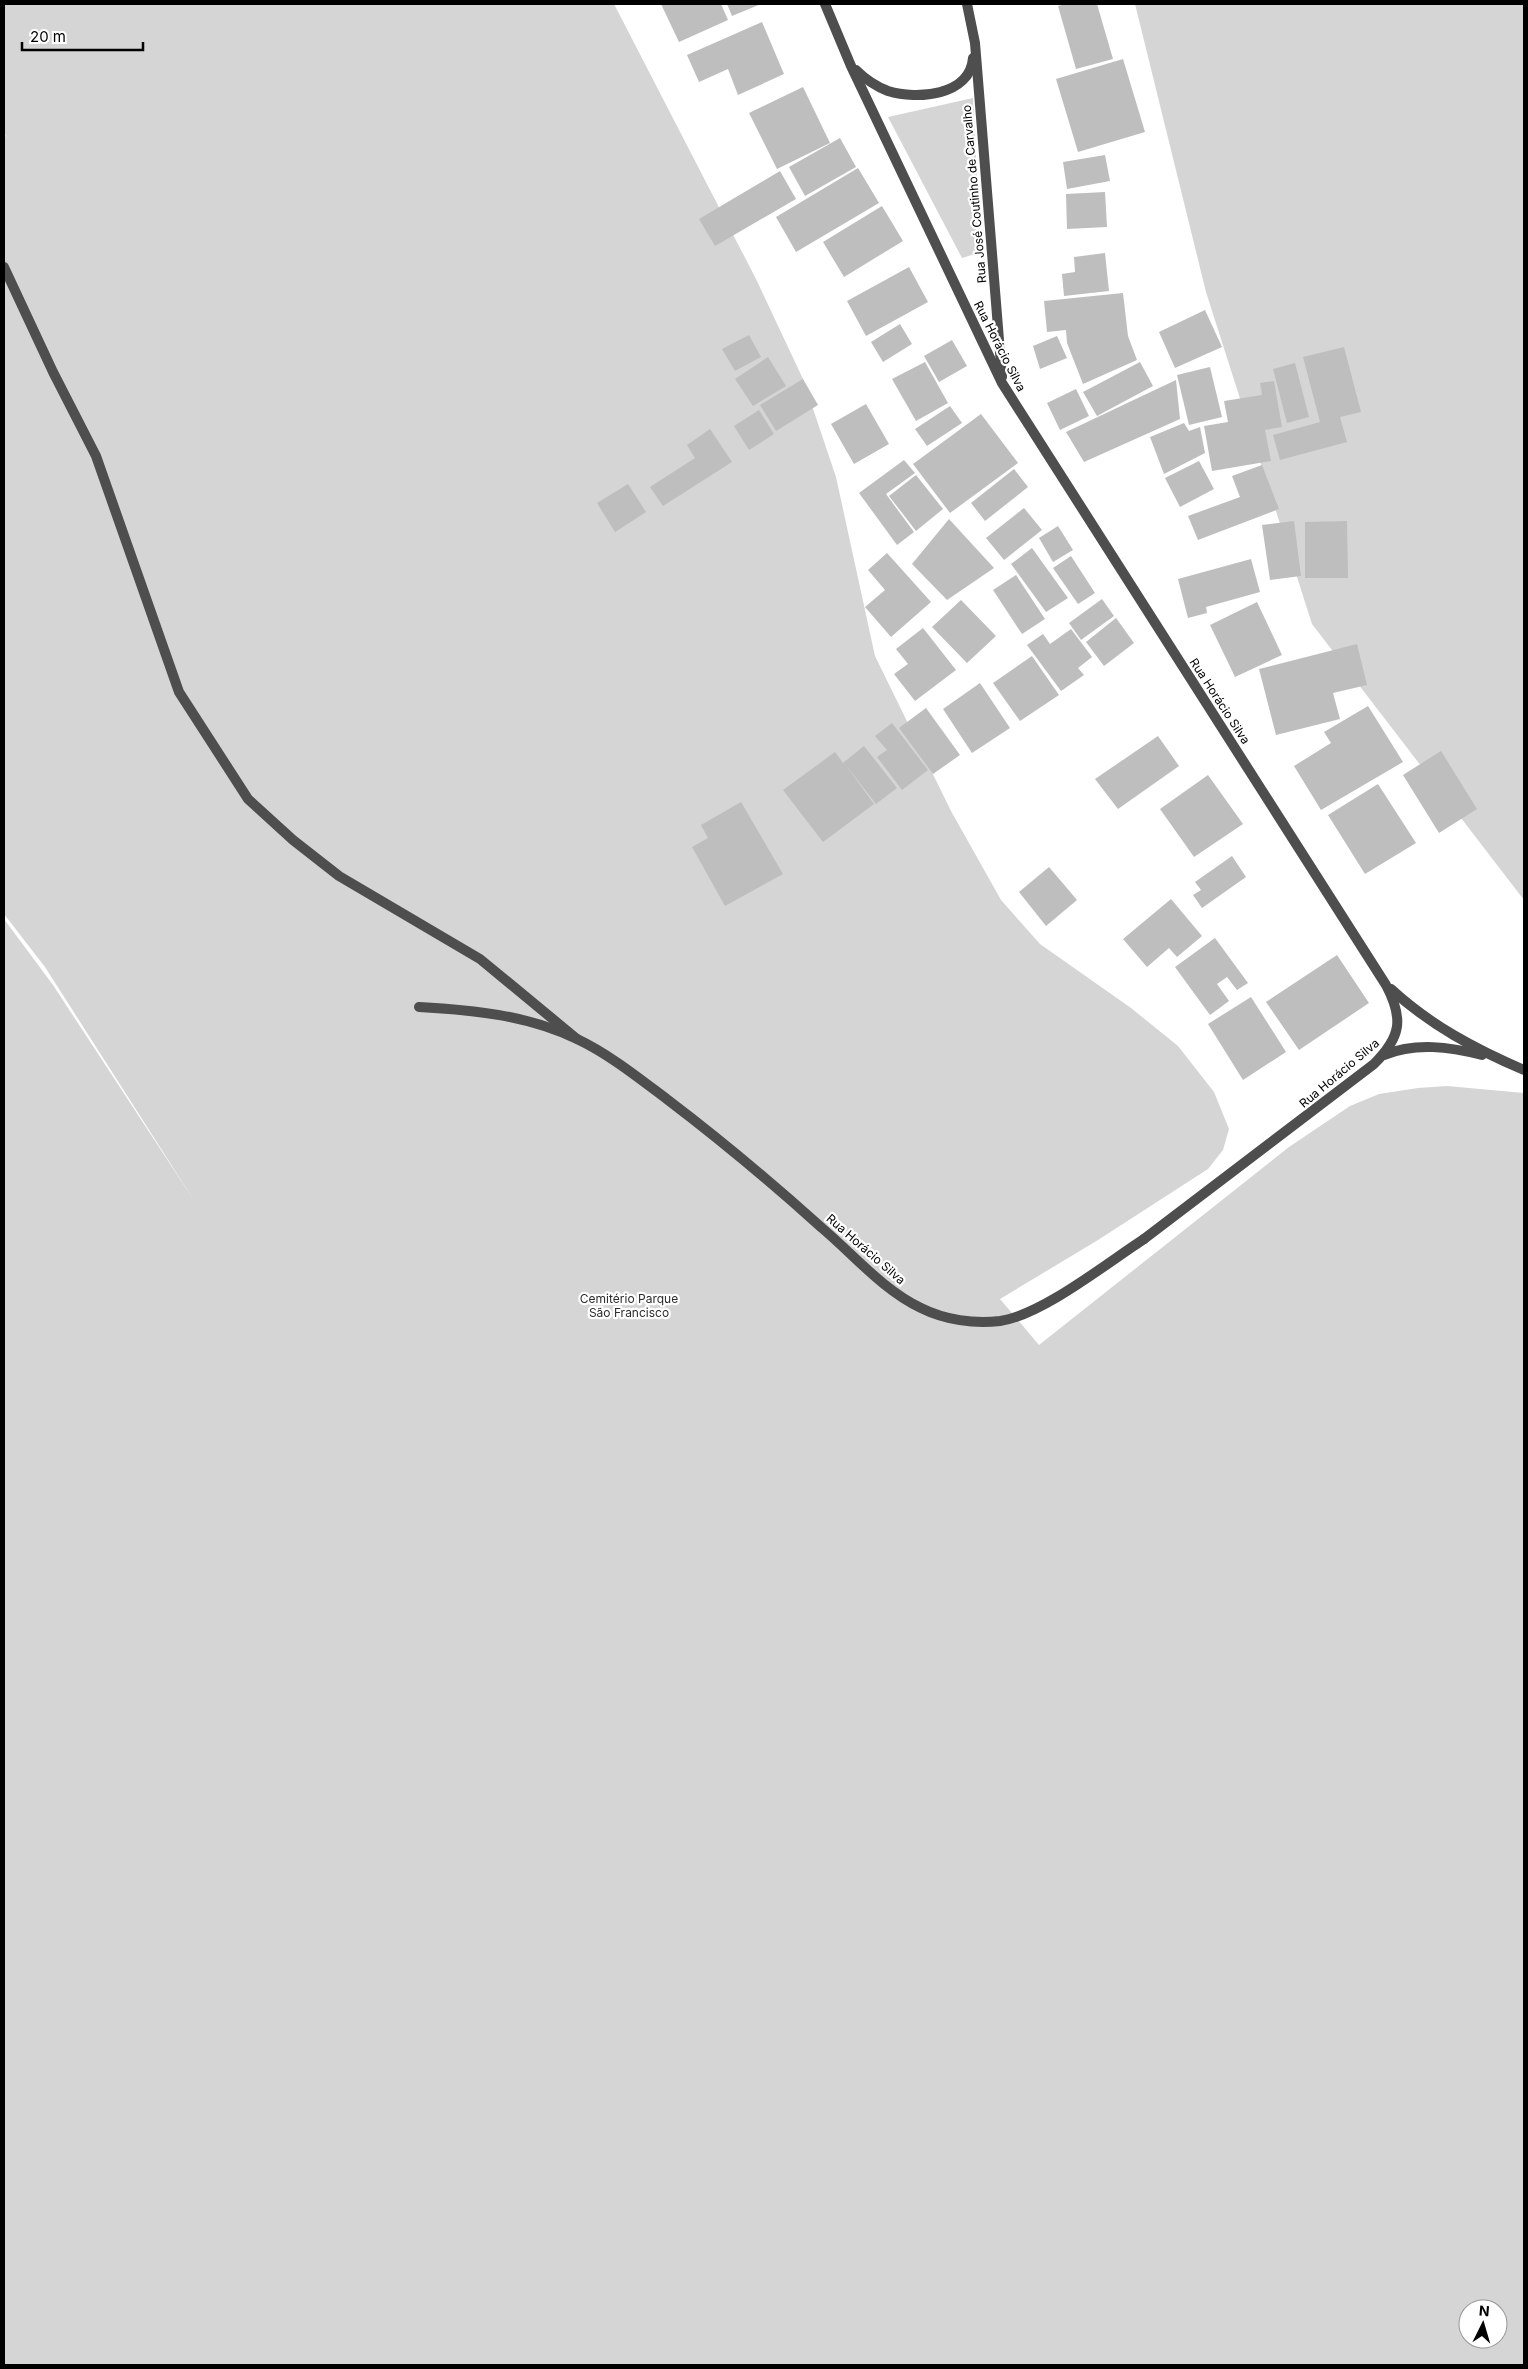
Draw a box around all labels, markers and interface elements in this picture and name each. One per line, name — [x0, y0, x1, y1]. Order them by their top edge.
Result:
scale bar — [22, 20, 144, 52]
text: 20 m — [30, 27, 66, 46]
street label: Rua José Coutinho de Carvalho — [959, 104, 989, 284]
street label: Rua Horácio Silva — [971, 298, 1029, 394]
street label: Rua Horácio Silva — [1187, 655, 1253, 747]
street label: Rua Horácio Silva — [1296, 1035, 1382, 1111]
street label: Rua Horácio Silva — [823, 1211, 909, 1287]
park label: Cemitério Parque São Francisco — [580, 1291, 678, 1320]
north arrow — [1458, 2299, 1508, 2349]
text: N — [1478, 2302, 1490, 2319]

